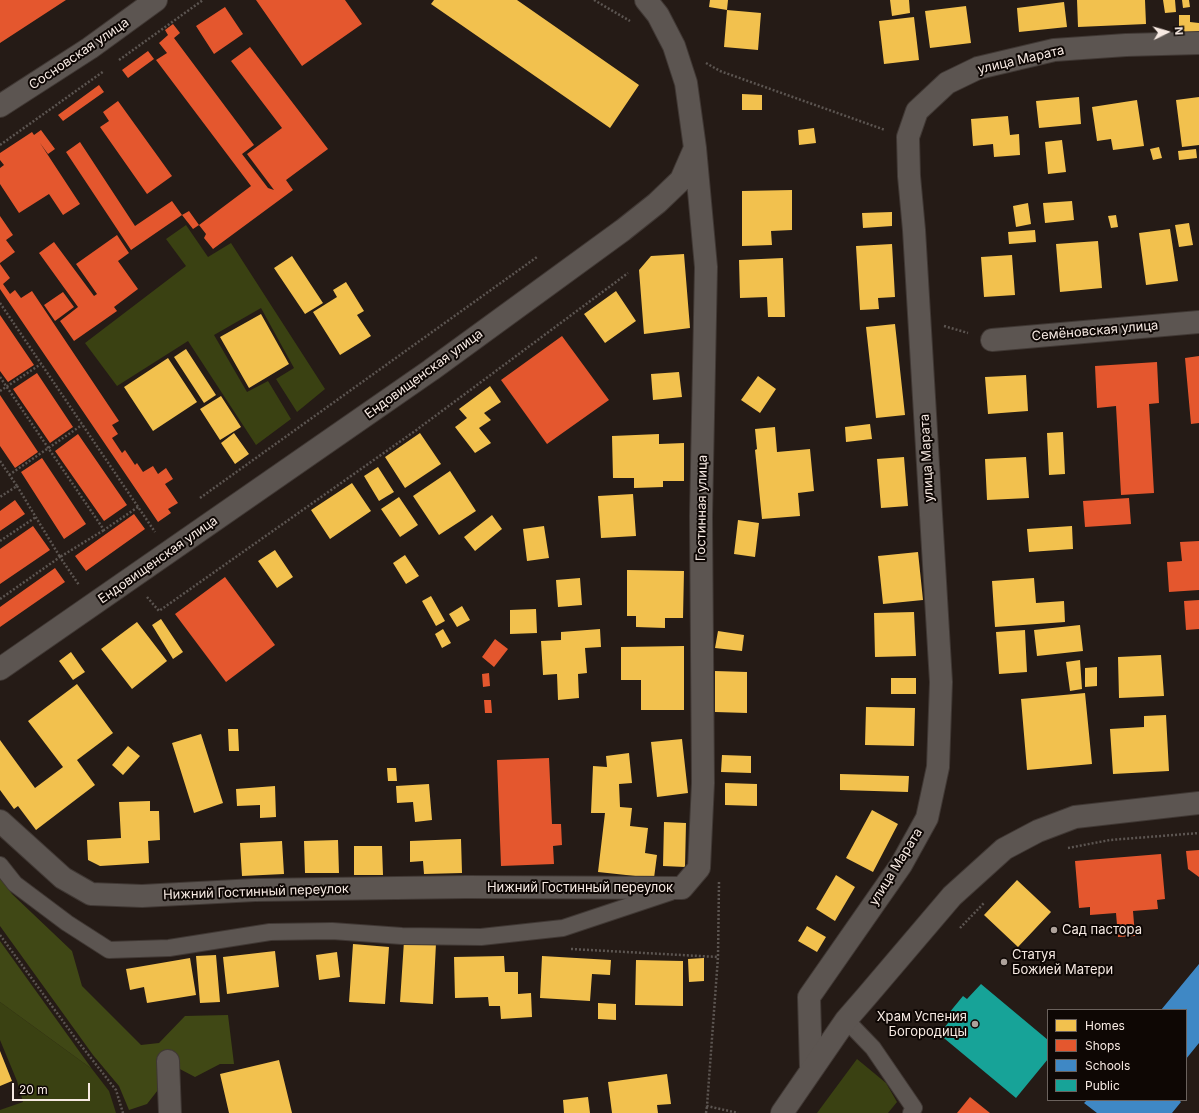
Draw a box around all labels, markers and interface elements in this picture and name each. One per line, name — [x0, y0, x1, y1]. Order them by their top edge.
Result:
north arrow — [1147, 12, 1187, 52]
street label: Сосновская улица — [26, 15, 132, 93]
text: N — [1172, 26, 1186, 36]
street label: улица Марата — [976, 42, 1066, 78]
street label: Семёновская улица — [1031, 318, 1159, 344]
street label: Ендовищенская улица — [362, 326, 486, 422]
street label: улица Марата — [917, 413, 937, 503]
street label: Гостинная улица — [693, 455, 711, 561]
street label: Ендовищенская улица — [95, 513, 221, 607]
street label: улица Марата — [866, 825, 926, 909]
street label: Нижний Гостинный переулок — [487, 880, 673, 896]
street label: Нижний Гостинный переулок — [163, 881, 349, 903]
place label: Сад пастора — [1062, 922, 1142, 938]
marker: Сад пастора — [1049, 925, 1059, 935]
place label: Статуя Божией Матери — [1012, 947, 1113, 978]
marker: Статуя Божией Матери — [999, 957, 1009, 967]
place label: Храм Успения Богородицы — [877, 1009, 967, 1040]
legend — [1047, 1009, 1187, 1101]
text: Homes — [1085, 1018, 1125, 1033]
marker: Храм Успения Богородицы — [970, 1019, 980, 1029]
text: Shops — [1085, 1038, 1121, 1053]
text: Schools — [1085, 1058, 1130, 1073]
scale bar — [14, 1075, 92, 1101]
text: Public — [1085, 1078, 1120, 1093]
text: 20 m — [19, 1082, 48, 1097]

